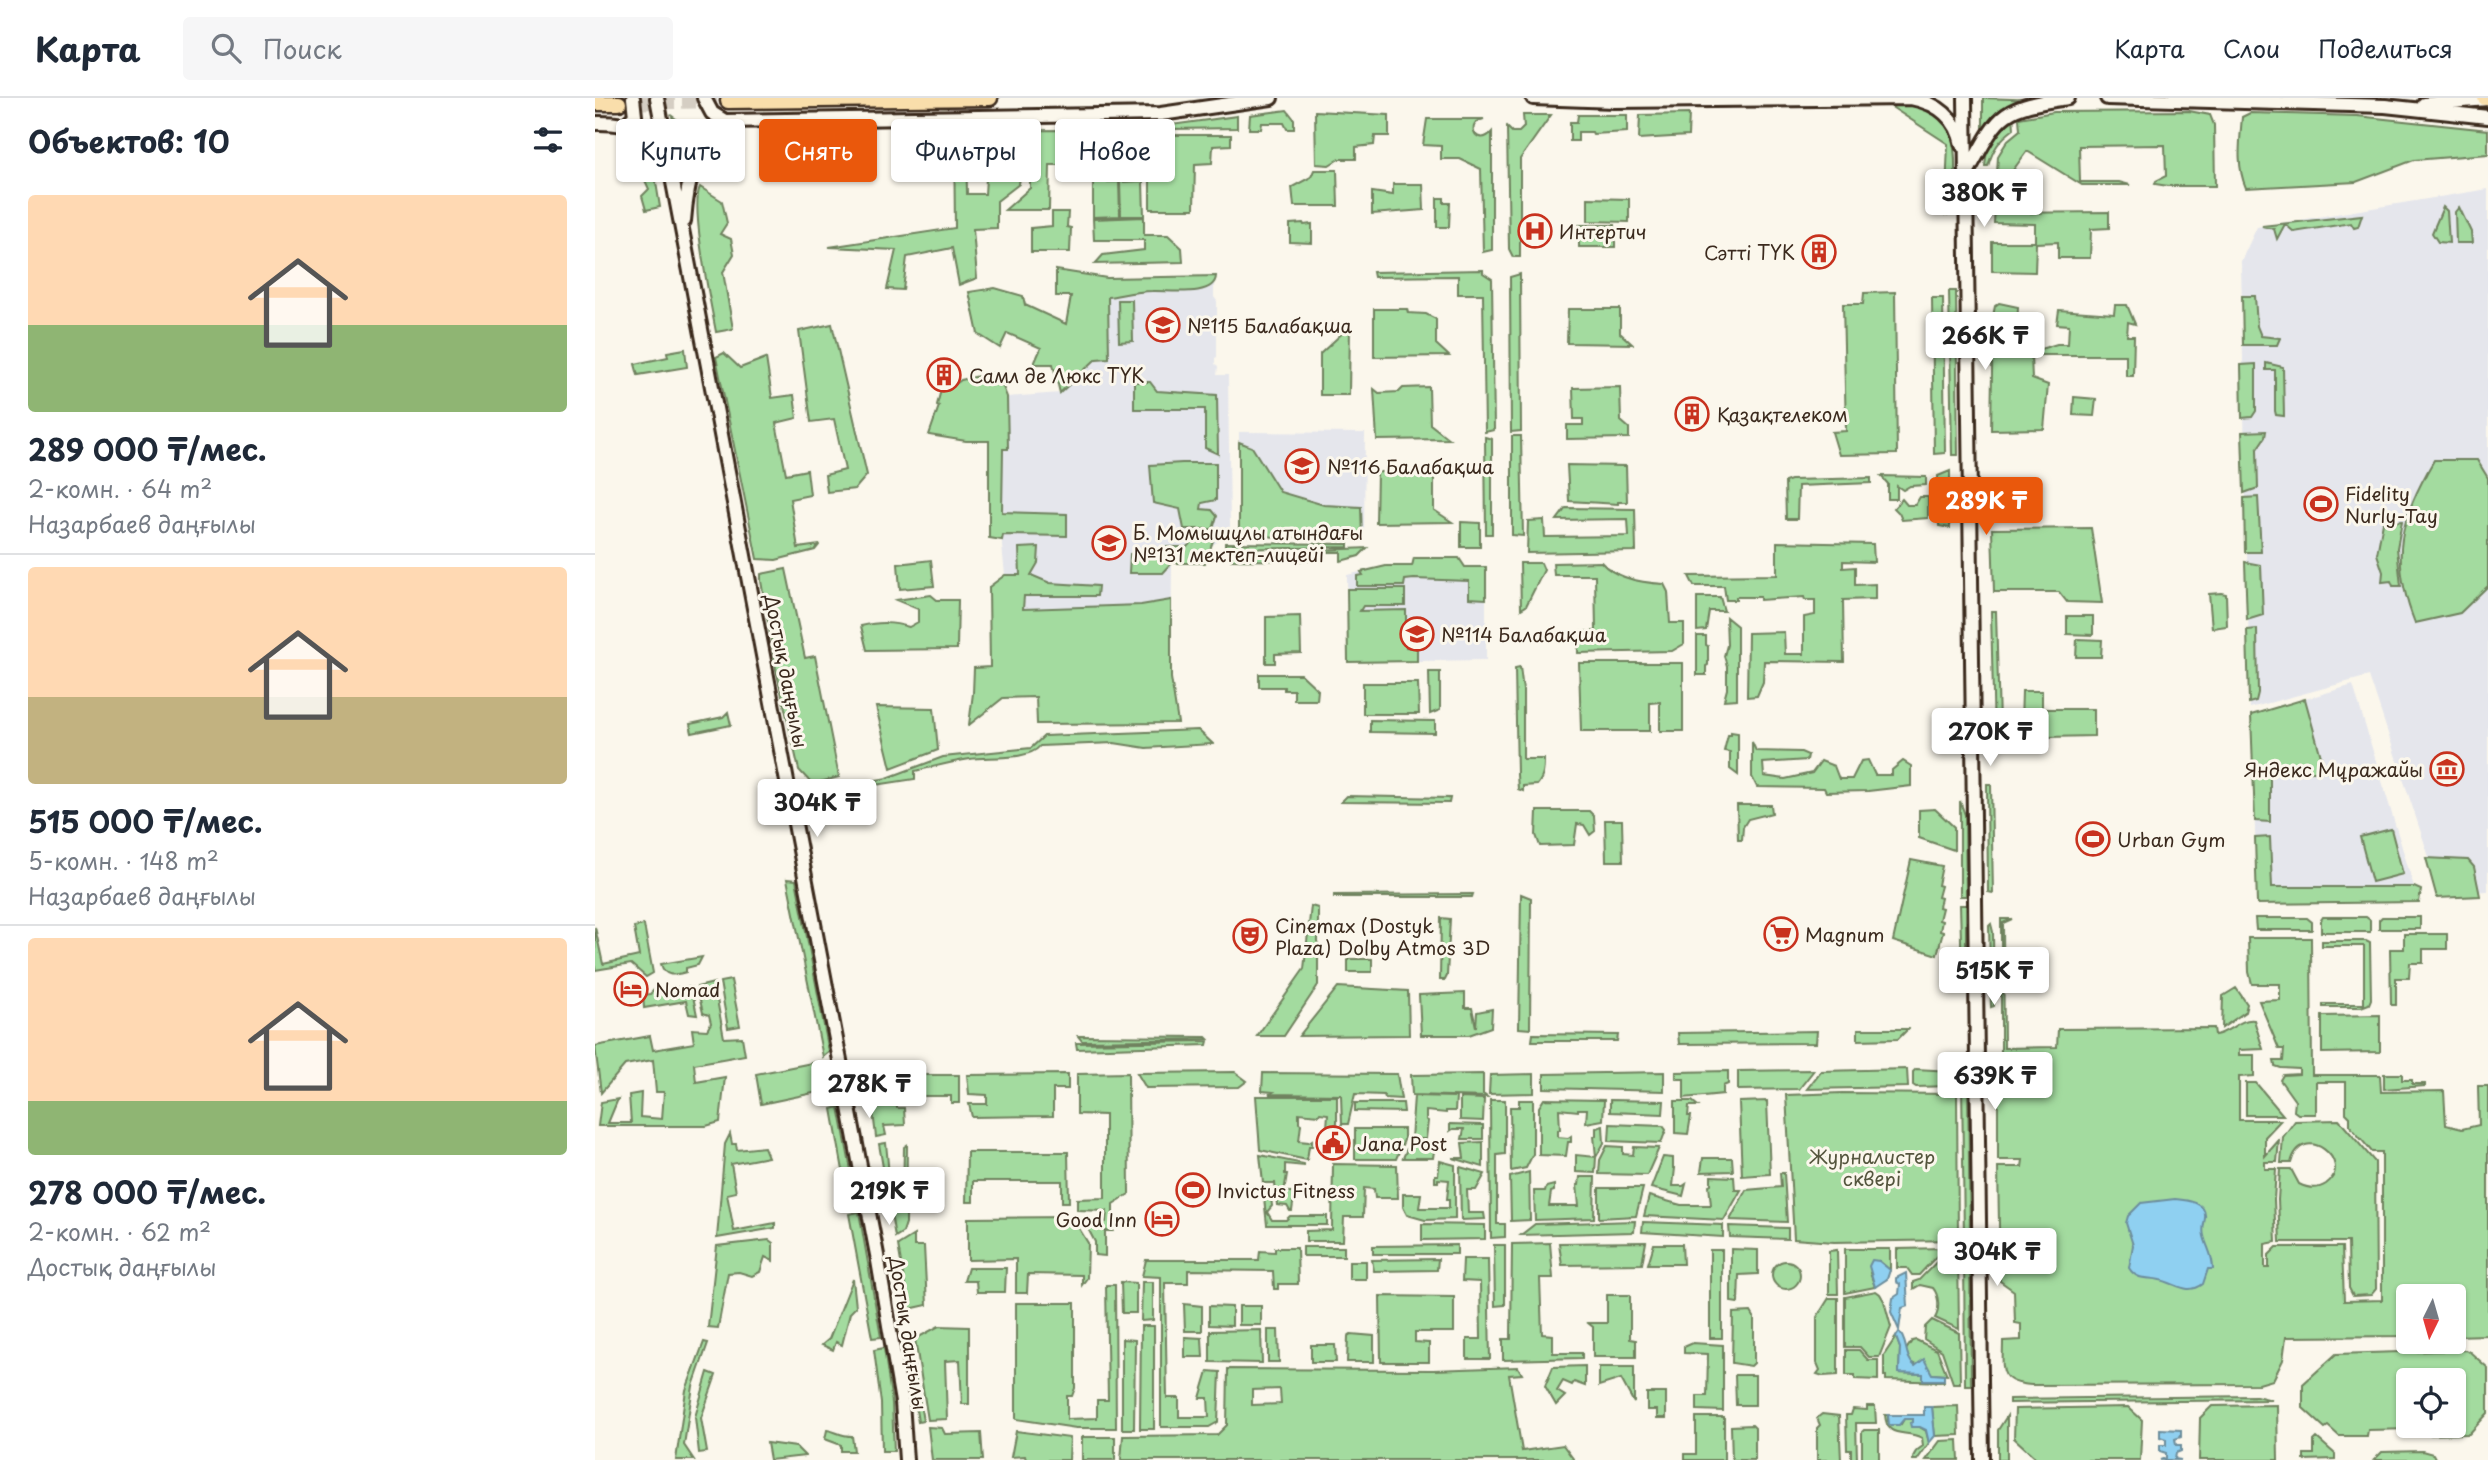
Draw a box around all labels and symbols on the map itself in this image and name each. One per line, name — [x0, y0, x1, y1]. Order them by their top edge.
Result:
pin: 380K ₸ — [1927, 170, 2041, 229]
hospital icon: Интертич — [1516, 212, 1554, 250]
place label: Интертич — [1559, 217, 1647, 245]
building icon: Сәтті ТҮК — [1800, 233, 1838, 271]
place label: Сәтті ТҮК — [1704, 238, 1795, 266]
school or university icon: №115 Балабақша — [1144, 306, 1182, 344]
place label: №115 Балабақша — [1187, 311, 1353, 339]
pin: 266K ₸ — [1928, 313, 2042, 372]
building icon: Самл де Люкс ТҮК — [925, 356, 963, 394]
place label: Самл де Люкс ТҮК — [969, 361, 1145, 389]
building icon: Қазақтелеком — [1673, 395, 1711, 433]
place label: Қазақтелеком — [1717, 400, 1848, 428]
school or university icon: №116 Балабақша — [1283, 447, 1321, 485]
place label: №116 Балабақша — [1327, 452, 1494, 480]
pin: 289K ₸ — [1929, 478, 2043, 537]
place label: Fidelity Nurly-Tay — [2345, 479, 2438, 529]
sports icon: Fidelity Nurly-Tay — [2302, 485, 2340, 523]
place label: Б. Момышұлы атындағы №131 мектеп-лицейі — [1133, 518, 1363, 568]
school or university icon: Б. Момышұлы атындағы №131 мектеп-лицейі — [1090, 524, 1128, 562]
street label: Достық даңғылы — [758, 591, 816, 750]
school or university icon: №114 Балабақша — [1398, 615, 1436, 653]
place label: №114 Балабақша — [1441, 620, 1607, 648]
pin: 270K ₸ — [1933, 708, 2047, 768]
museum icon: Яндекс Мұражайы — [2428, 750, 2466, 788]
place label: Яндекс Мұражайы — [2244, 755, 2423, 783]
pin: 304K ₸ — [760, 780, 874, 839]
sports icon: Urban Gym — [2074, 820, 2112, 858]
place label: Urban Gym — [2117, 825, 2226, 853]
place label: Cinemax (Dostyk Plaza) Dolby Atmos 3D — [1275, 911, 1490, 961]
supermarket icon: Magnum — [1762, 915, 1800, 953]
theatre icon: Cinemax (Dostyk Plaza) Dolby Atmos 3D — [1231, 917, 1269, 955]
place label: Magnum — [1805, 920, 1885, 948]
pin: 515K ₸ — [1937, 948, 2051, 1007]
hotel icon: Nomad — [612, 970, 650, 1008]
place label: Nomad — [655, 975, 720, 1003]
pin: 639K ₸ — [1938, 1052, 2052, 1112]
pin: 278K ₸ — [812, 1060, 926, 1120]
public building icon: Jana Post — [1314, 1124, 1352, 1162]
place label: Jana Post — [1357, 1129, 1447, 1157]
park label: Журналиcтер сквері — [1809, 1142, 1935, 1192]
pin: 219K ₸ — [832, 1168, 946, 1227]
sports icon: Invictus Fitness — [1174, 1171, 1212, 1209]
place label: Invictus Fitness — [1217, 1176, 1355, 1204]
hotel icon: Good Inn — [1143, 1200, 1181, 1238]
place label: Good Inn — [1055, 1205, 1137, 1233]
pin: 304K ₸ — [1940, 1228, 2054, 1288]
street label: Достық даңғылы — [883, 1253, 935, 1412]
north arrow — [2396, 1284, 2466, 1354]

